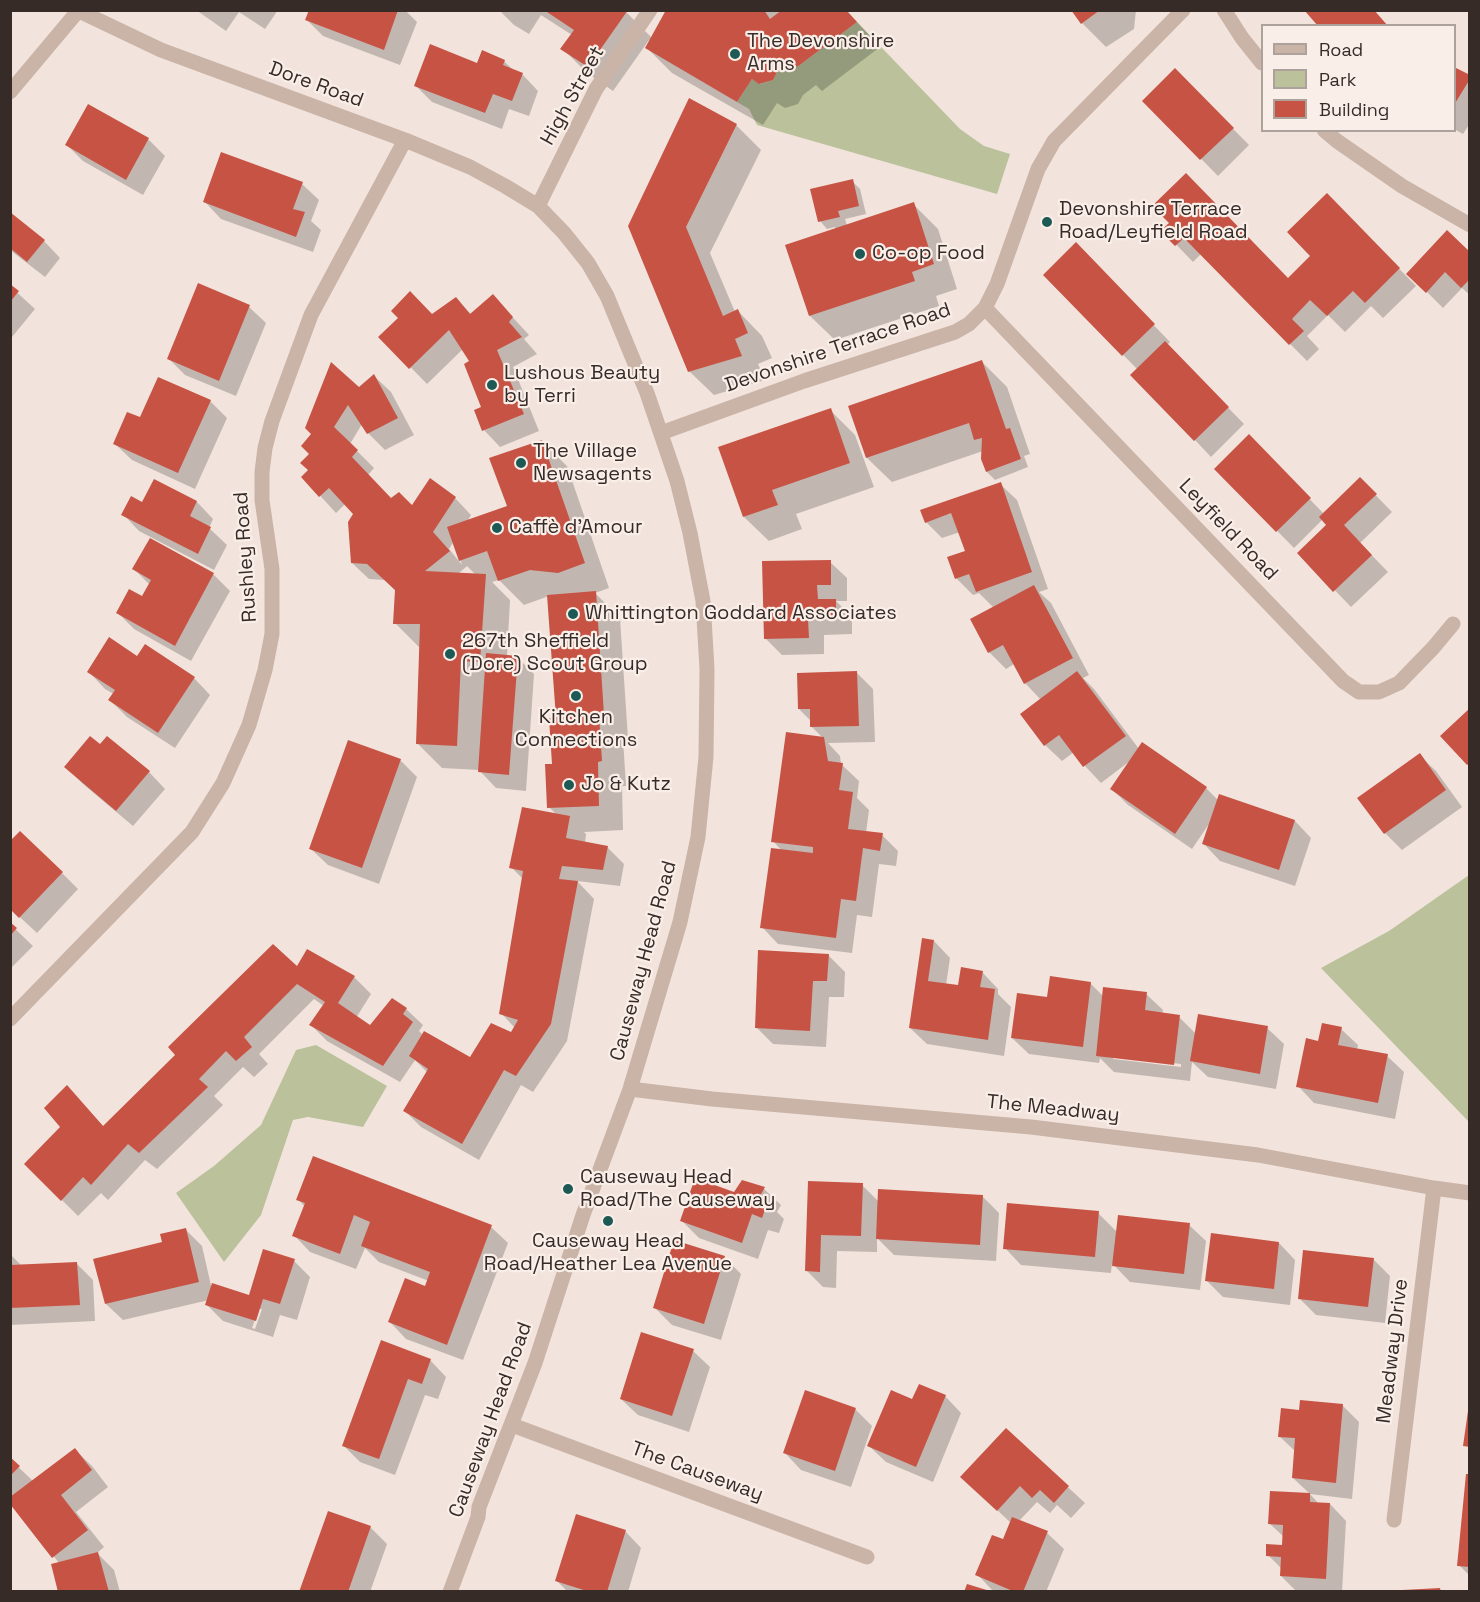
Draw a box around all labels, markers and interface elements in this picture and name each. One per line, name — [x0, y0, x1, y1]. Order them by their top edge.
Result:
legend — [1261, 24, 1456, 132]
place label: The Devonshire Arms — [747, 30, 894, 77]
text: Road — [1319, 38, 1363, 61]
street label: High Street — [536, 42, 610, 150]
marker: The Devonshire Arms — [728, 47, 742, 61]
street label: Dore Road — [265, 57, 367, 113]
text: Park — [1319, 68, 1356, 91]
text: Building — [1319, 98, 1389, 121]
place label: Devonshire Terrace Road/Leyfield Road — [1059, 198, 1248, 245]
marker: Devonshire Terrace Road/Leyfield Road — [1040, 215, 1054, 229]
place label: Co-op Food — [872, 242, 985, 266]
marker: Co-op Food — [853, 247, 867, 261]
street label: Devonshire Terrace Road — [722, 298, 954, 398]
place label: Lushous Beauty by Terri — [504, 362, 660, 409]
marker: Lushous Beauty by Terri — [485, 378, 499, 392]
place label: The Village Newsagents — [533, 440, 652, 487]
marker: The Village Newsagents — [514, 456, 528, 470]
street label: Leyfield Road — [1174, 474, 1282, 586]
street label: Rushley Road — [229, 491, 263, 623]
place label: Caffè d'Amour — [509, 516, 643, 540]
marker: Caffè d'Amour — [490, 521, 504, 535]
place label: Whittington Goddard Associates — [585, 602, 897, 626]
marker: Whittington Goddard Associates — [566, 607, 580, 621]
place label: 267th Sheffield (Dore) Scout Group — [462, 630, 648, 677]
marker: 267th Sheffield (Dore) Scout Group — [443, 647, 457, 661]
marker: Kitchen Connections — [569, 689, 583, 703]
place label: Kitchen Connections — [515, 706, 637, 753]
place label: Jo & Kutz — [581, 773, 671, 797]
marker: Jo & Kutz — [562, 778, 576, 792]
street label: Causeway Head Road — [606, 858, 682, 1064]
street label: The Meadway — [985, 1090, 1121, 1128]
place label: Causeway Head Road/The Causeway — [580, 1166, 775, 1213]
marker: Causeway Head Road/The Causeway — [561, 1182, 575, 1196]
marker: Causeway Head Road/Heather Lea Avenue — [601, 1214, 615, 1228]
place label: Causeway Head Road/Heather Lea Avenue — [484, 1230, 732, 1277]
street label: Meadway Drive — [1372, 1277, 1414, 1425]
street label: Causeway Head Road — [444, 1319, 538, 1521]
street label: The Causeway — [628, 1437, 766, 1507]

